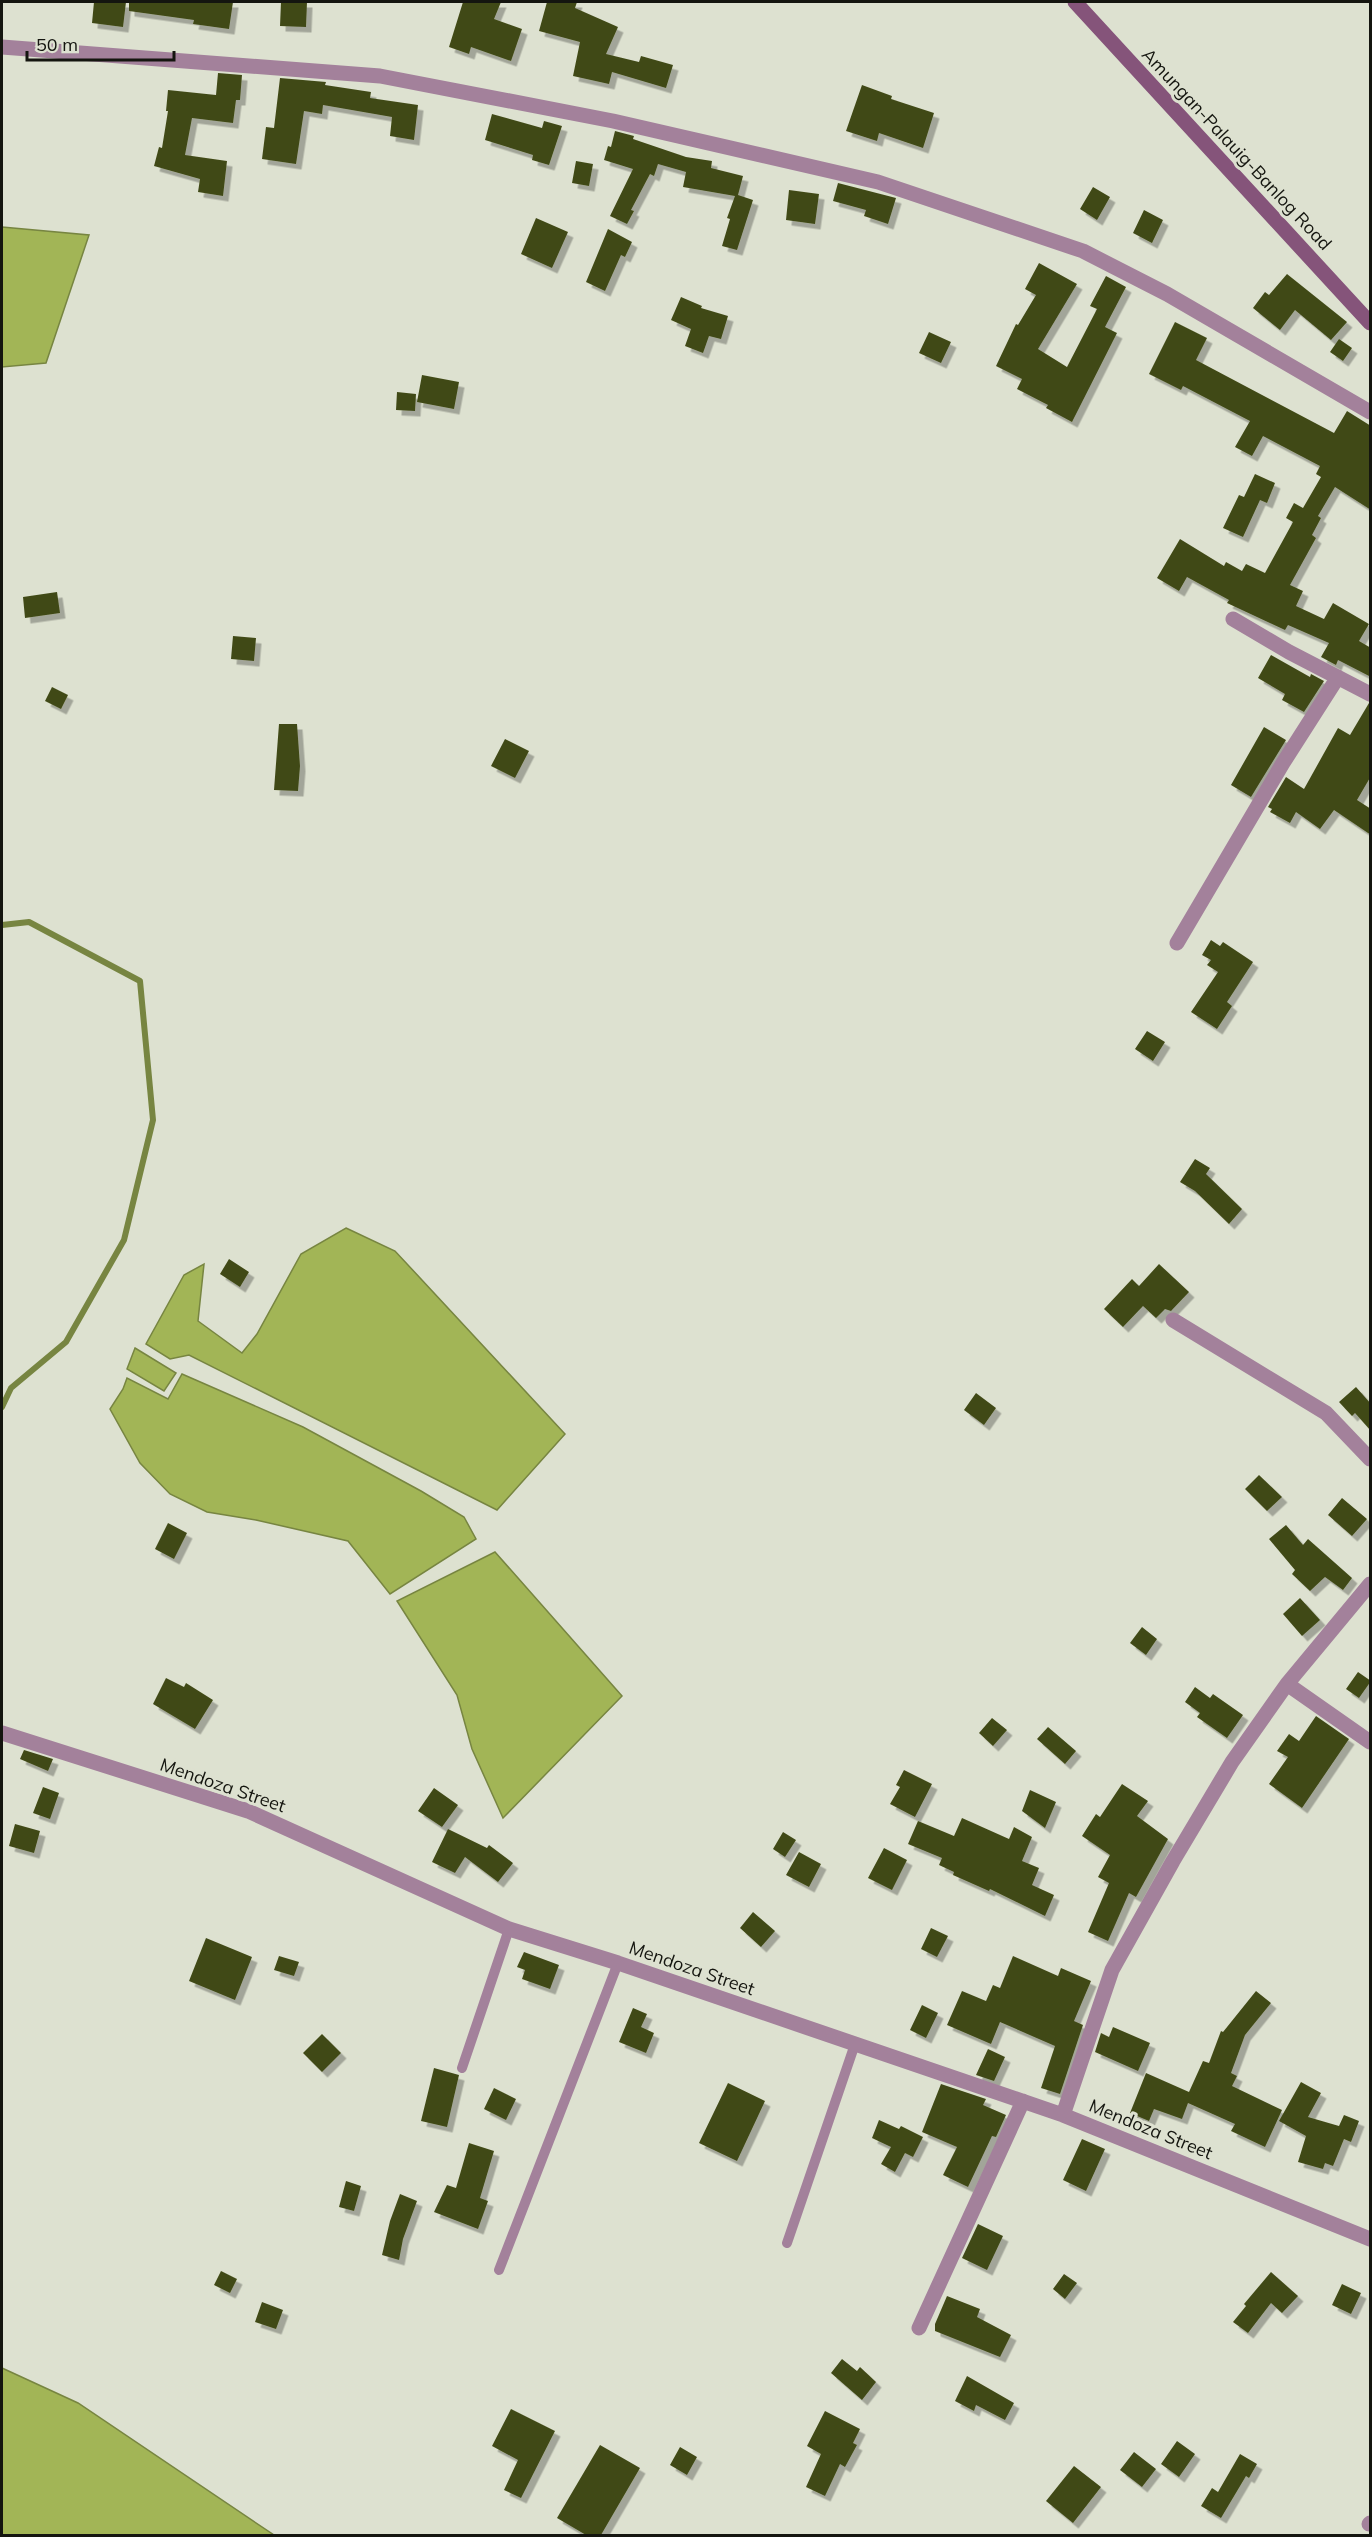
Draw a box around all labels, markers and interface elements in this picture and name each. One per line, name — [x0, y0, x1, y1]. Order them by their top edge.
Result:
scale bar — [27, 24, 174, 62]
text: 50 m — [36, 33, 78, 56]
street label: Amungan-Palauig-Banlog Road — [1137, 43, 1337, 255]
street label: Mendoza Street — [157, 1753, 289, 1817]
street label: Mendoza Street — [626, 1936, 758, 2000]
street label: Mendoza Street — [1086, 2094, 1216, 2164]

